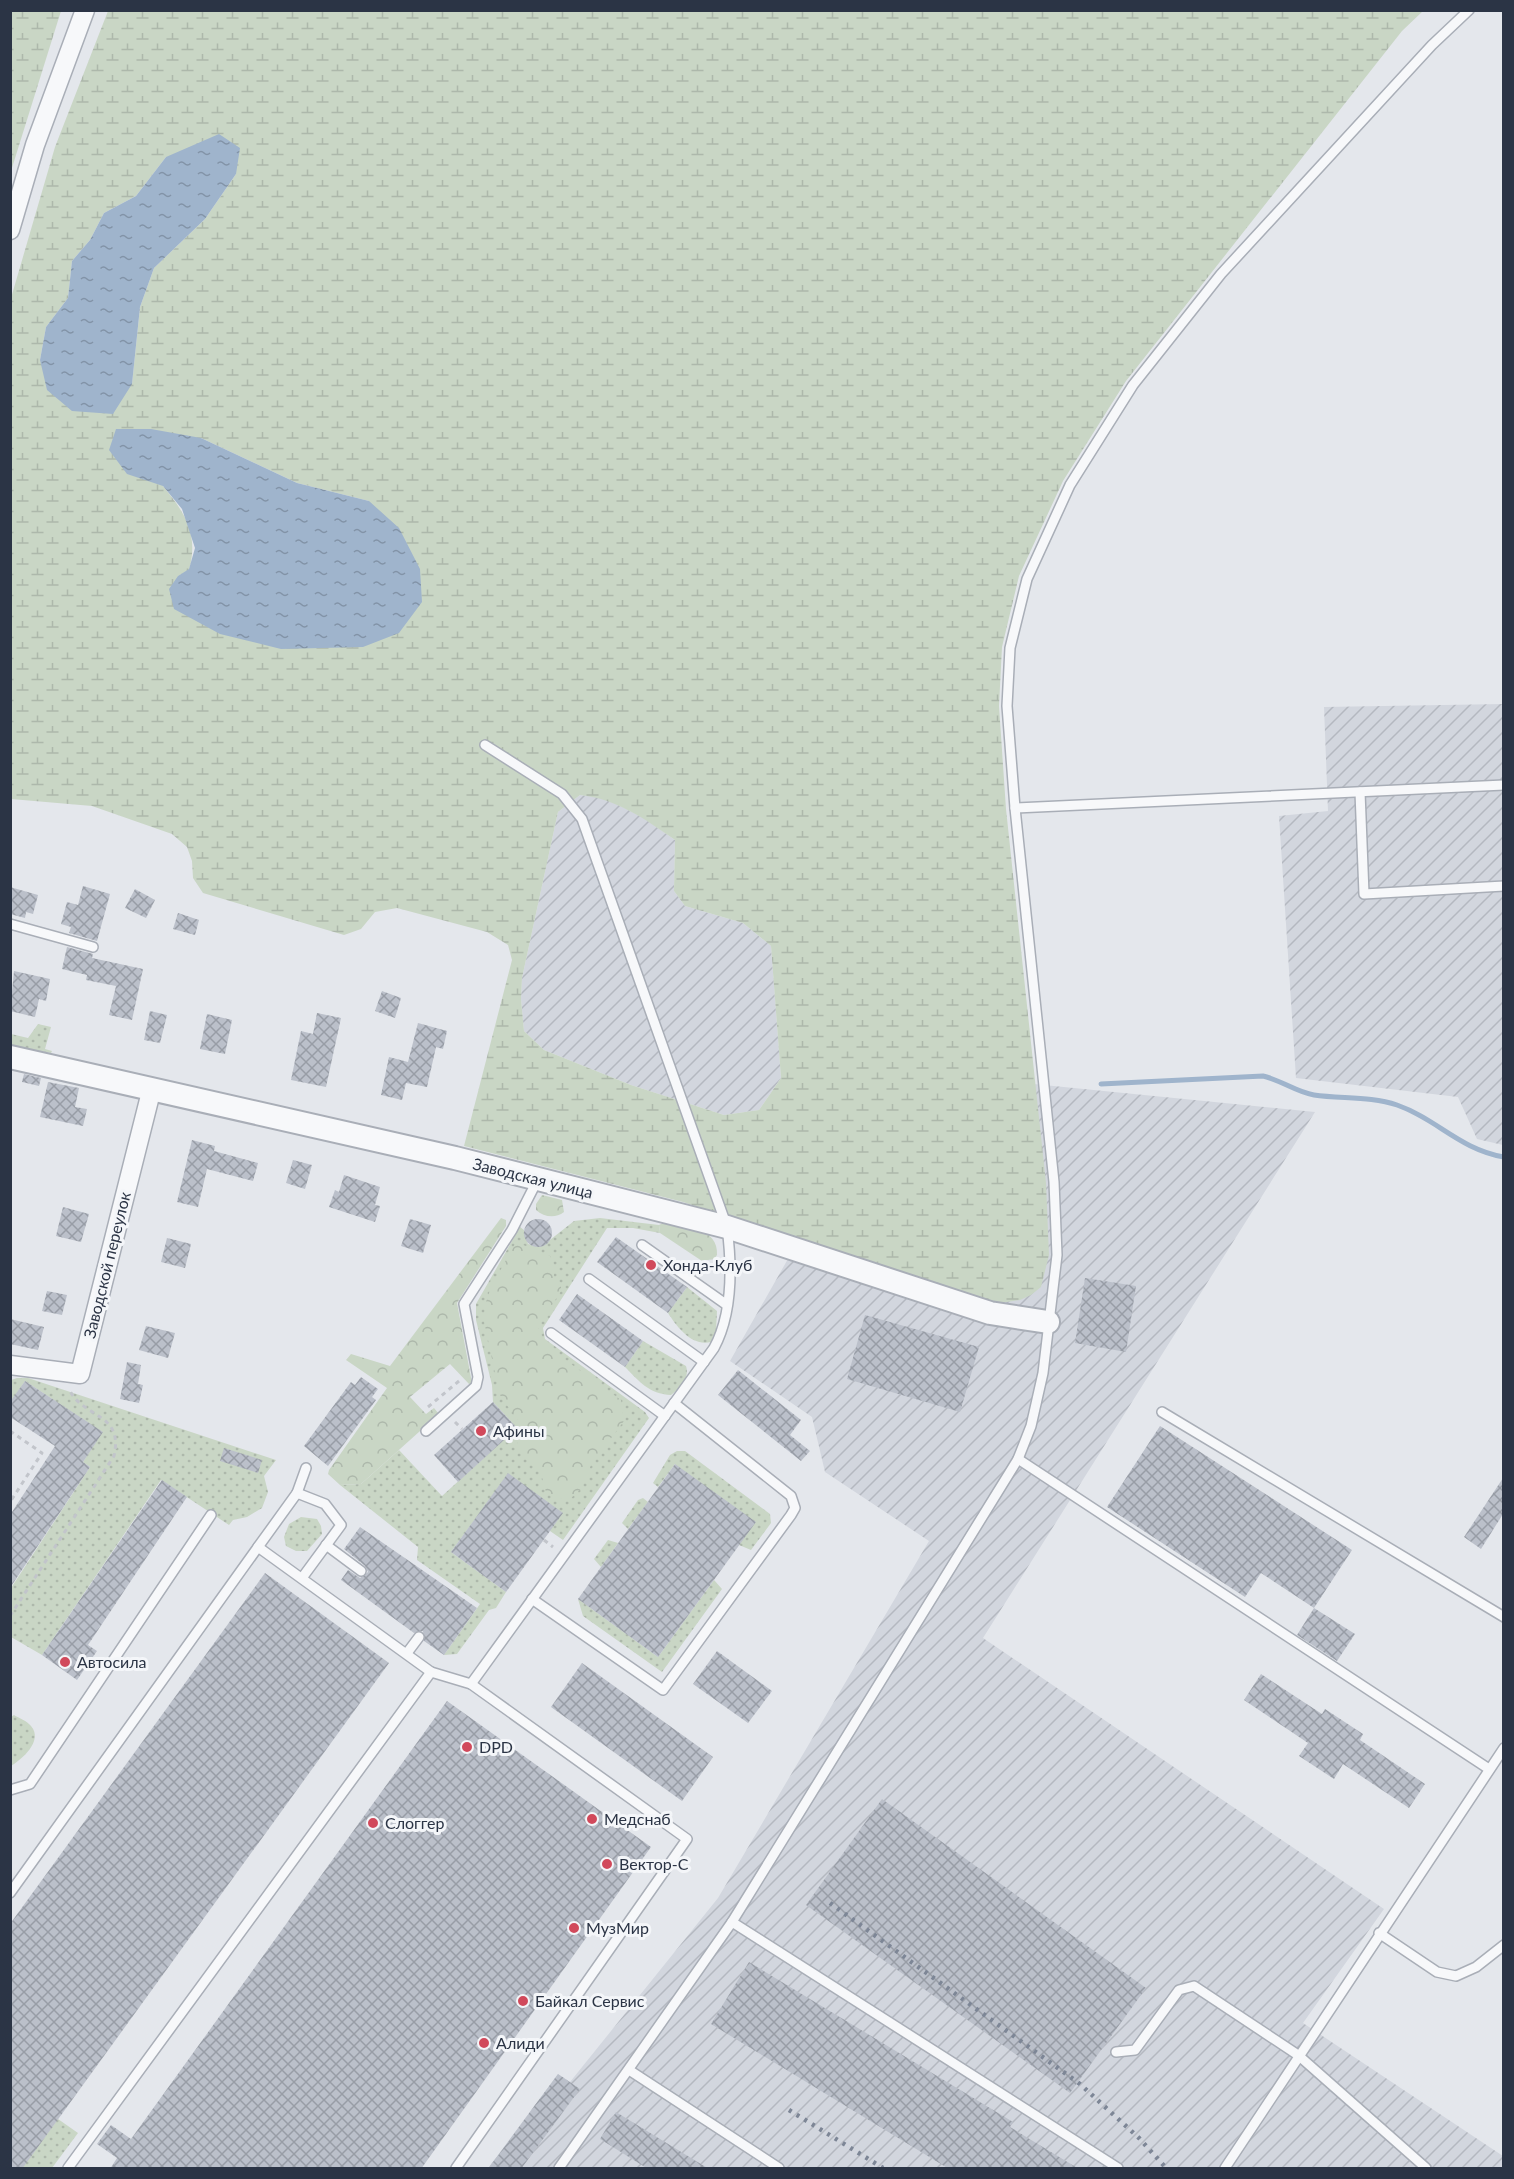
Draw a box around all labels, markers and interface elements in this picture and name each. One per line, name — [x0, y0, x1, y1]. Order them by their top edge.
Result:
street label: Заводская улица — [471, 1153, 595, 1202]
street label: Заводской переулок — [79, 1189, 134, 1340]
place label: Хонда-Клуб — [663, 1255, 752, 1274]
marker: Хонда-Клуб — [644, 1258, 658, 1272]
place label: Афины — [493, 1421, 545, 1440]
marker: Афины — [474, 1424, 488, 1438]
place label: Автосила — [77, 1652, 147, 1671]
marker: Автосила — [58, 1655, 72, 1669]
place label: DPD — [479, 1737, 513, 1756]
marker: DPD — [460, 1740, 474, 1754]
place label: Медснаб — [604, 1809, 671, 1828]
marker: Медснаб — [585, 1812, 599, 1826]
place label: Слоггер — [385, 1813, 444, 1832]
marker: Слоггер — [366, 1816, 380, 1830]
place label: Вектор-С — [619, 1854, 689, 1873]
marker: Вектор-С — [600, 1857, 614, 1871]
place label: МузМир — [586, 1918, 649, 1937]
marker: МузМир — [567, 1921, 581, 1935]
place label: Байкал Сервис — [535, 1991, 645, 2010]
marker: Байкал Сервис — [516, 1994, 530, 2008]
place label: Алиди — [496, 2033, 545, 2052]
marker: Алиди — [477, 2036, 491, 2050]

